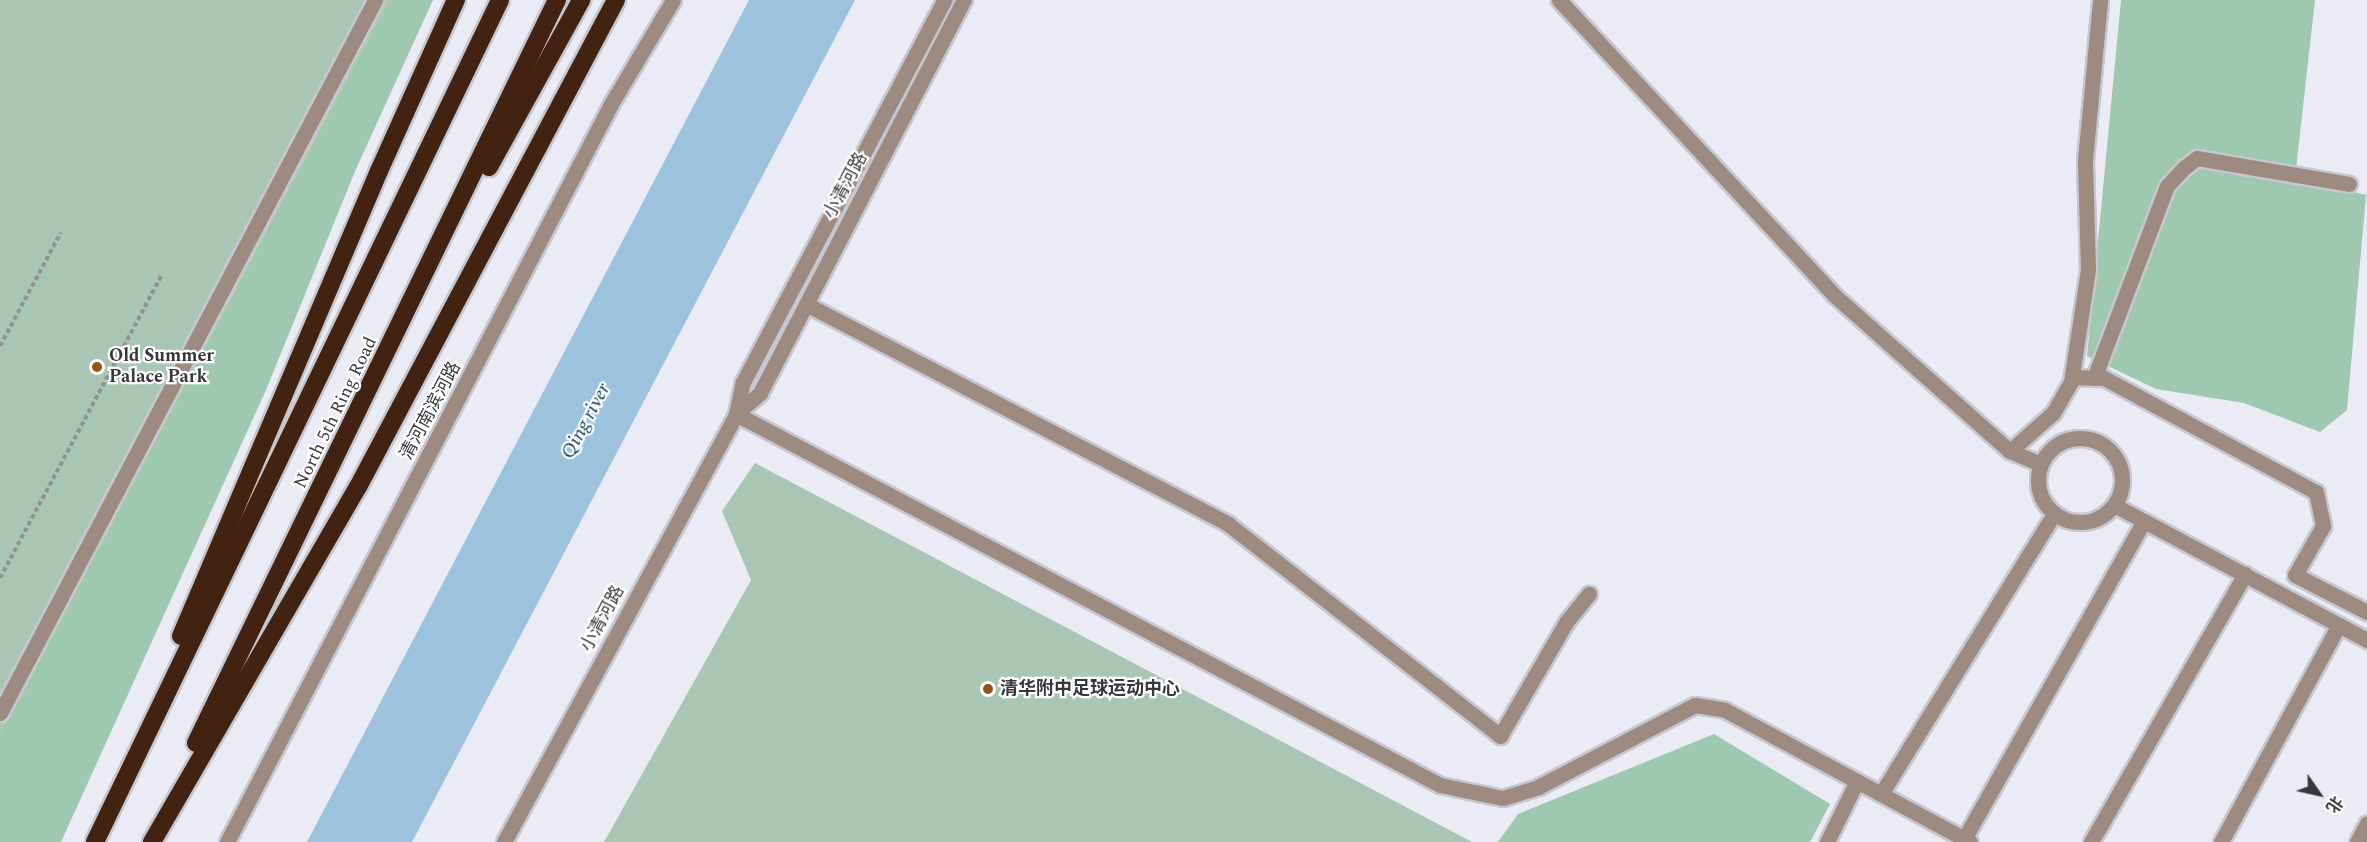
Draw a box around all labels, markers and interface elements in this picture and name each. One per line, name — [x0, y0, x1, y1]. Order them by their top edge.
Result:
street label: 小清河路 — [820, 149, 872, 223]
street label: North 5th Ring Road — [290, 334, 382, 492]
place label: Old Summer Palace Park — [109, 346, 214, 388]
street label: 清河南滨河路 — [396, 358, 466, 464]
marker: Old Summer Palace Park — [90, 360, 104, 374]
water label: Qing river — [556, 379, 616, 463]
street label: 小清河路 — [577, 582, 629, 656]
place label: 清华附中足球运动中心 — [1000, 678, 1180, 700]
marker: 清华附中足球运动中心 — [981, 682, 995, 696]
north arrow — [2289, 764, 2349, 824]
text: 北 — [2320, 791, 2348, 817]

